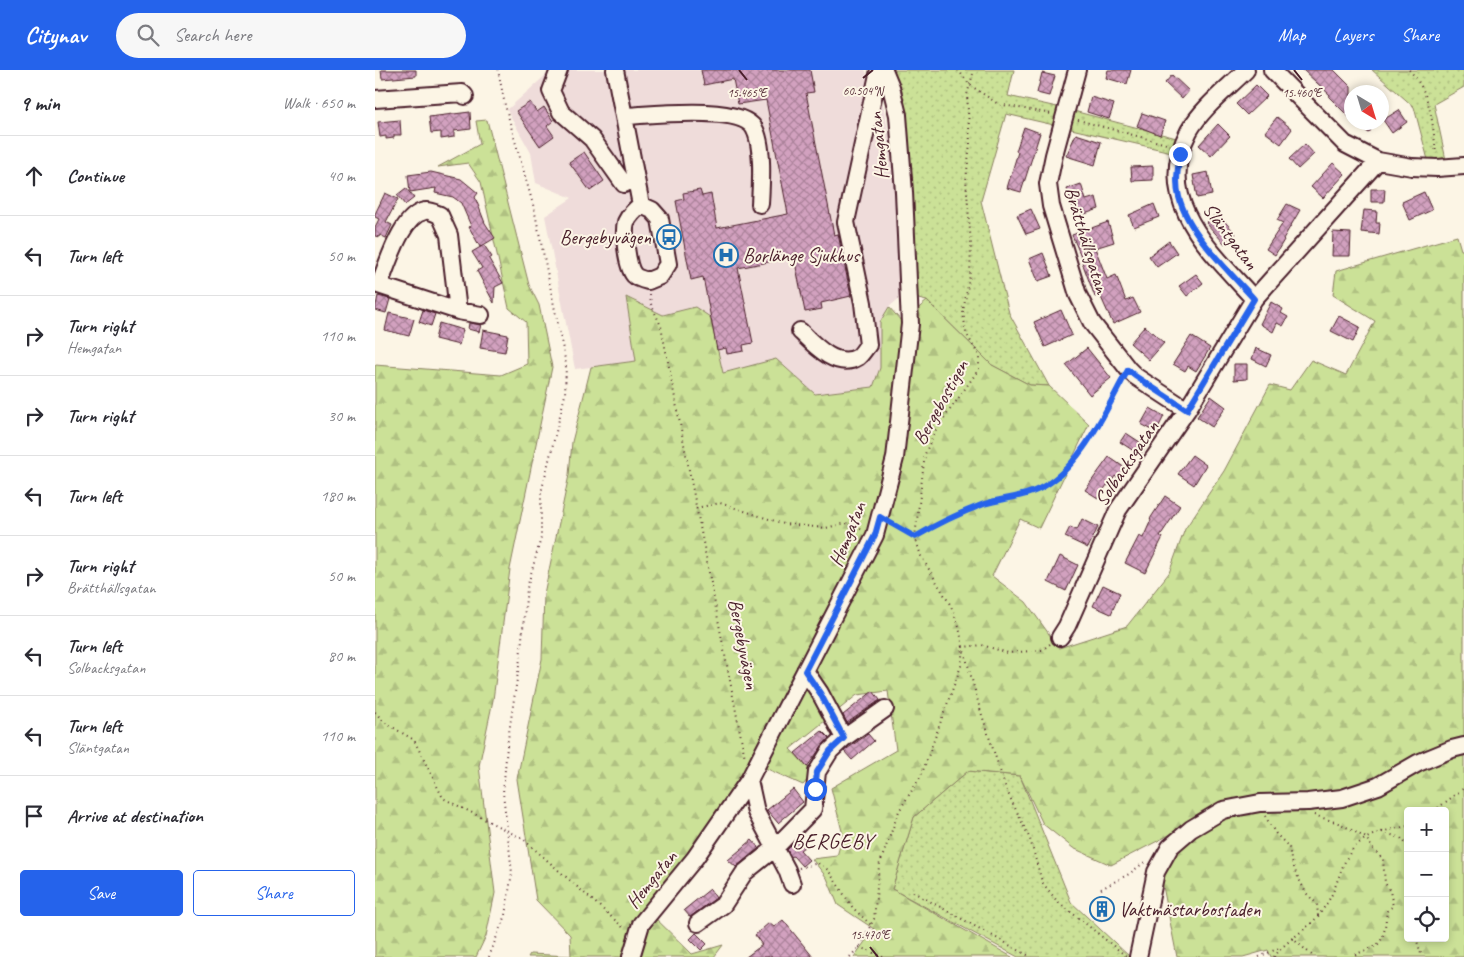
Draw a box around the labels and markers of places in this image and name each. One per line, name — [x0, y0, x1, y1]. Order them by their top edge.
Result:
bus stop icon: Bergebyvägen — [656, 224, 682, 250]
place label: Bergebyvägen — [560, 225, 652, 250]
hospital icon: Borlänge Sjukhus — [713, 242, 739, 268]
place label: Borlänge Sjukhus — [743, 243, 861, 268]
building icon: Vaktmästarbostaden — [1089, 896, 1115, 922]
place label: Vaktmästarbostaden — [1119, 897, 1262, 922]

